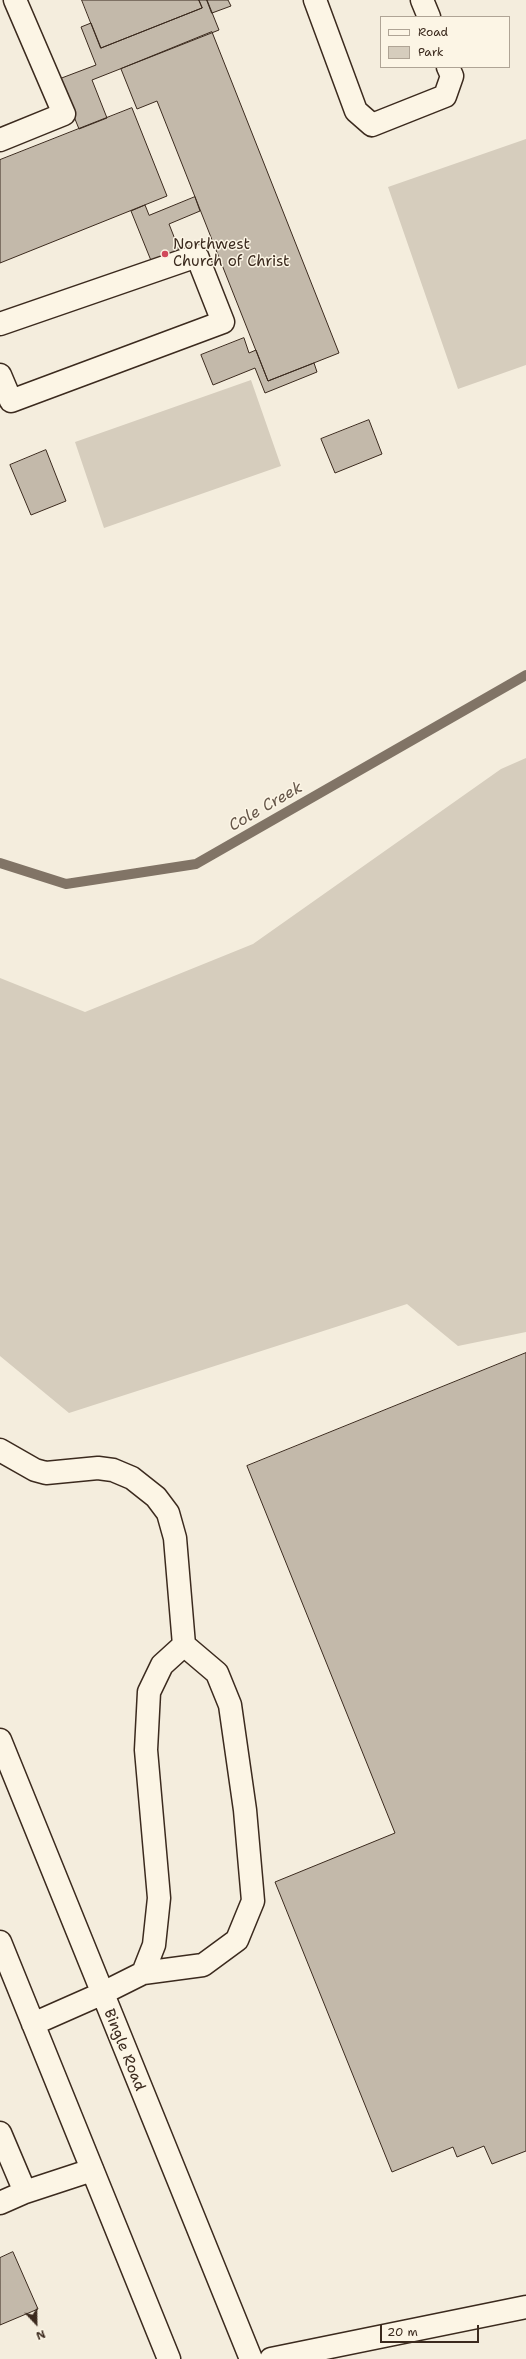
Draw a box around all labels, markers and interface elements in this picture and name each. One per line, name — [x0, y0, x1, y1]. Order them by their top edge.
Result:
legend — [380, 16, 510, 68]
text: Road — [418, 24, 448, 40]
text: Park — [418, 44, 444, 60]
place label: Northwest Church of Christ — [173, 236, 290, 271]
marker: Northwest Church of Christ — [160, 249, 170, 259]
water label: Cole Creek — [226, 778, 306, 836]
street label: Bingle Road — [99, 2006, 149, 2094]
north arrow — [16, 2303, 56, 2343]
scale bar — [382, 2317, 481, 2343]
text: 20 m — [387, 2324, 418, 2340]
text: N — [34, 2326, 48, 2343]

